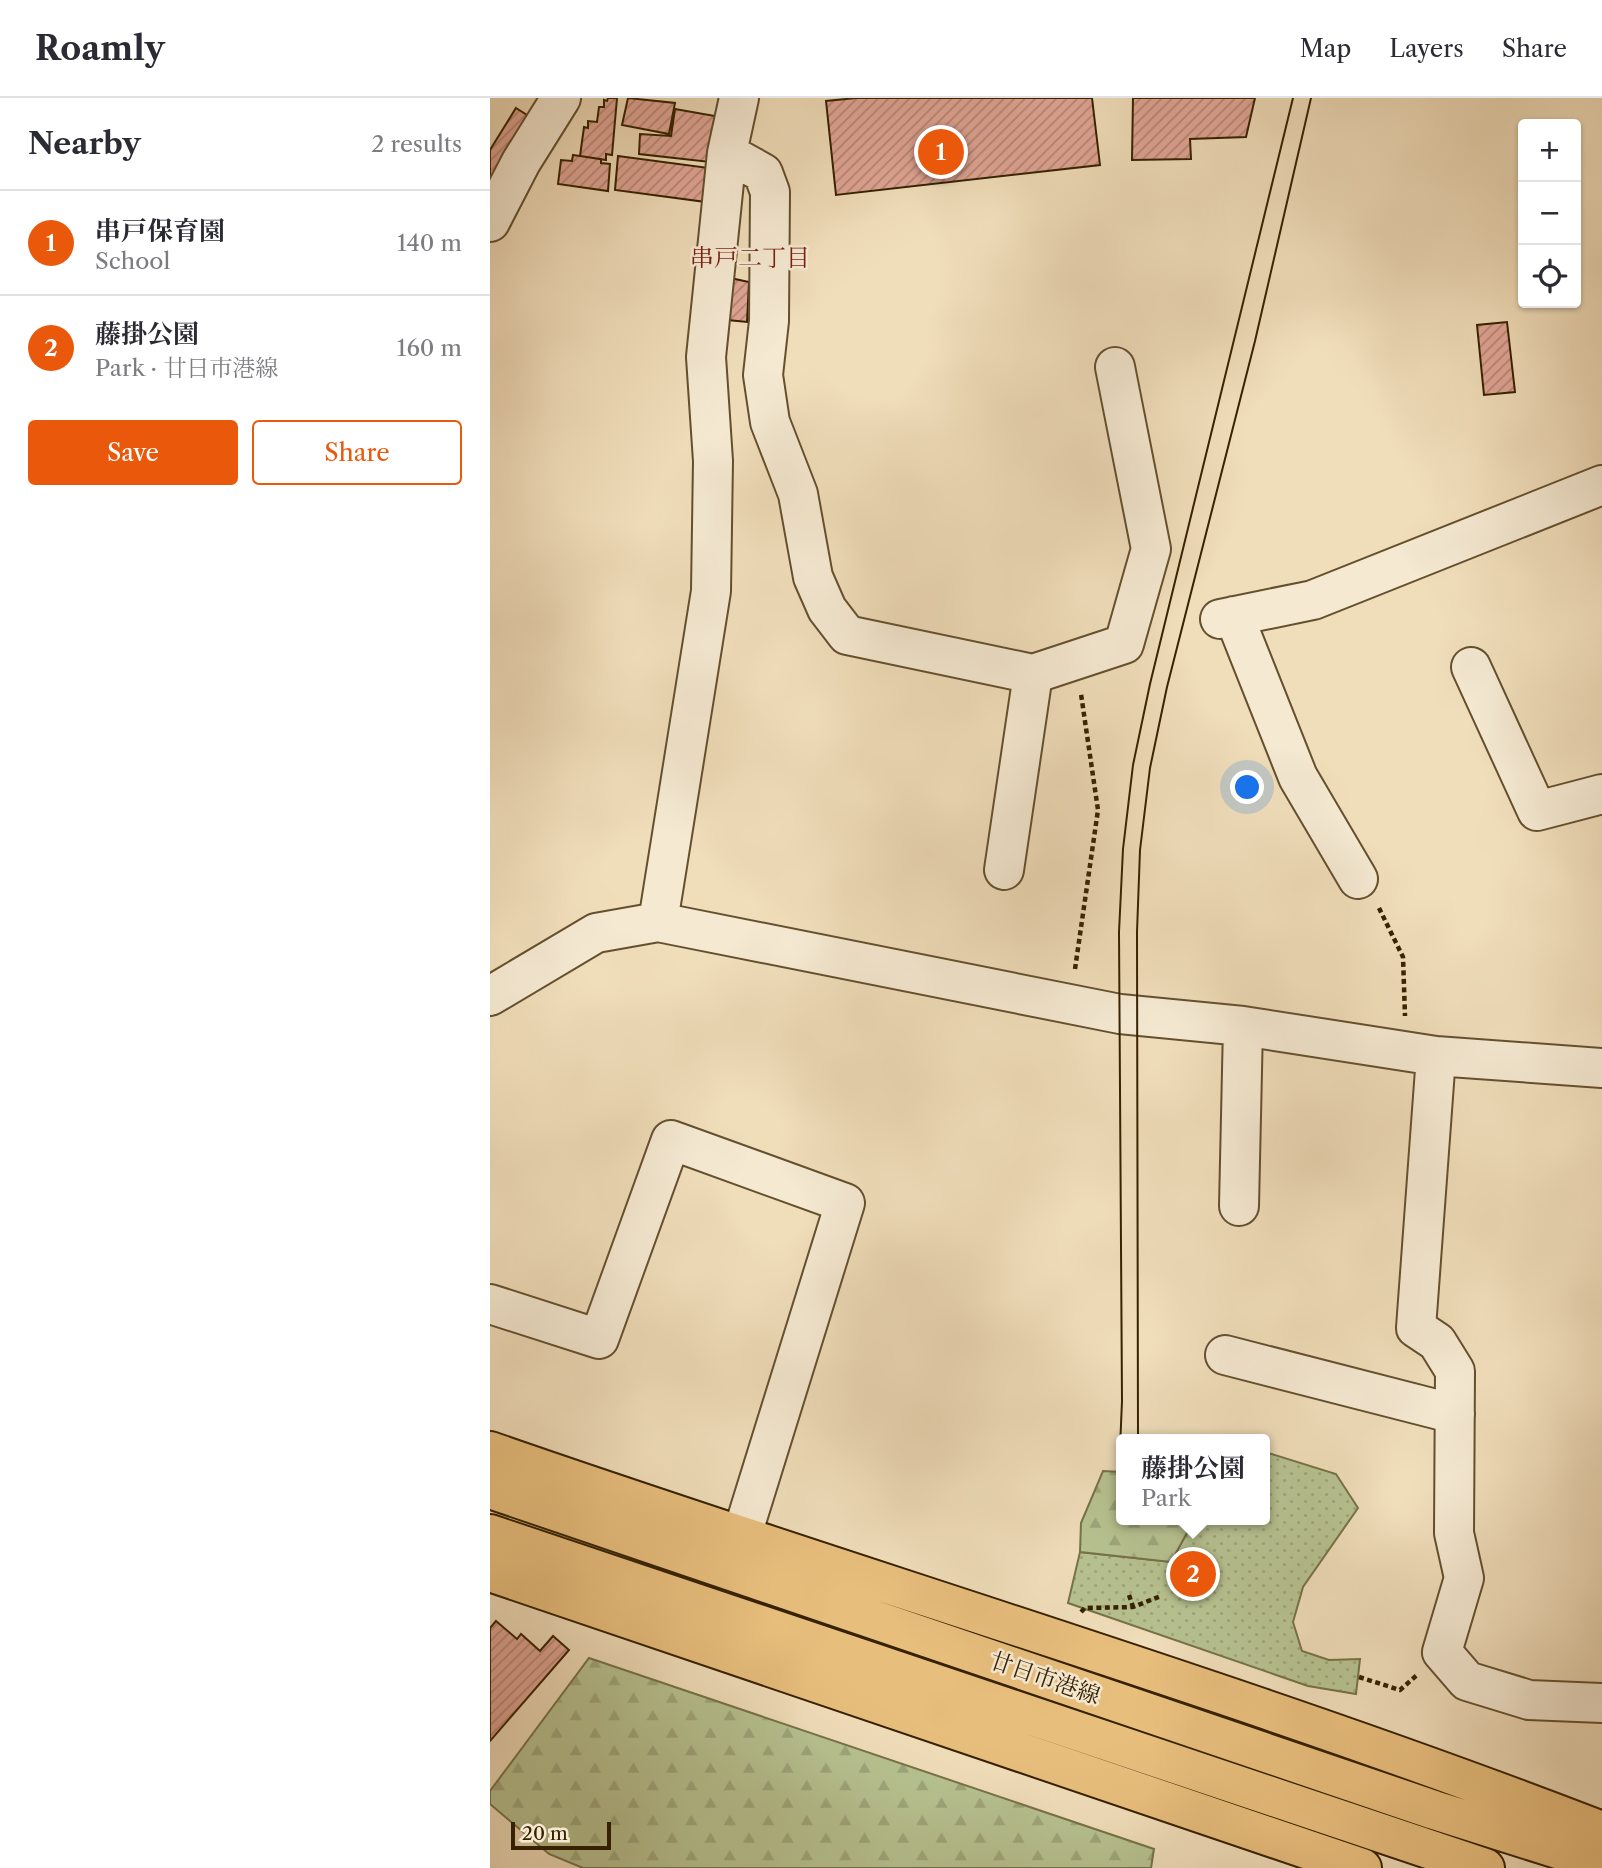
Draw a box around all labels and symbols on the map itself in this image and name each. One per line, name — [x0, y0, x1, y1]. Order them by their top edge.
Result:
pin: 1 — [918, 126, 964, 178]
district label: 串戸二丁目 — [690, 243, 810, 272]
your location — [1230, 770, 1264, 804]
pin: 2 — [1170, 1548, 1216, 1600]
street label: 廿日市港線 — [986, 1646, 1104, 1710]
scale bar — [511, 1819, 611, 1851]

